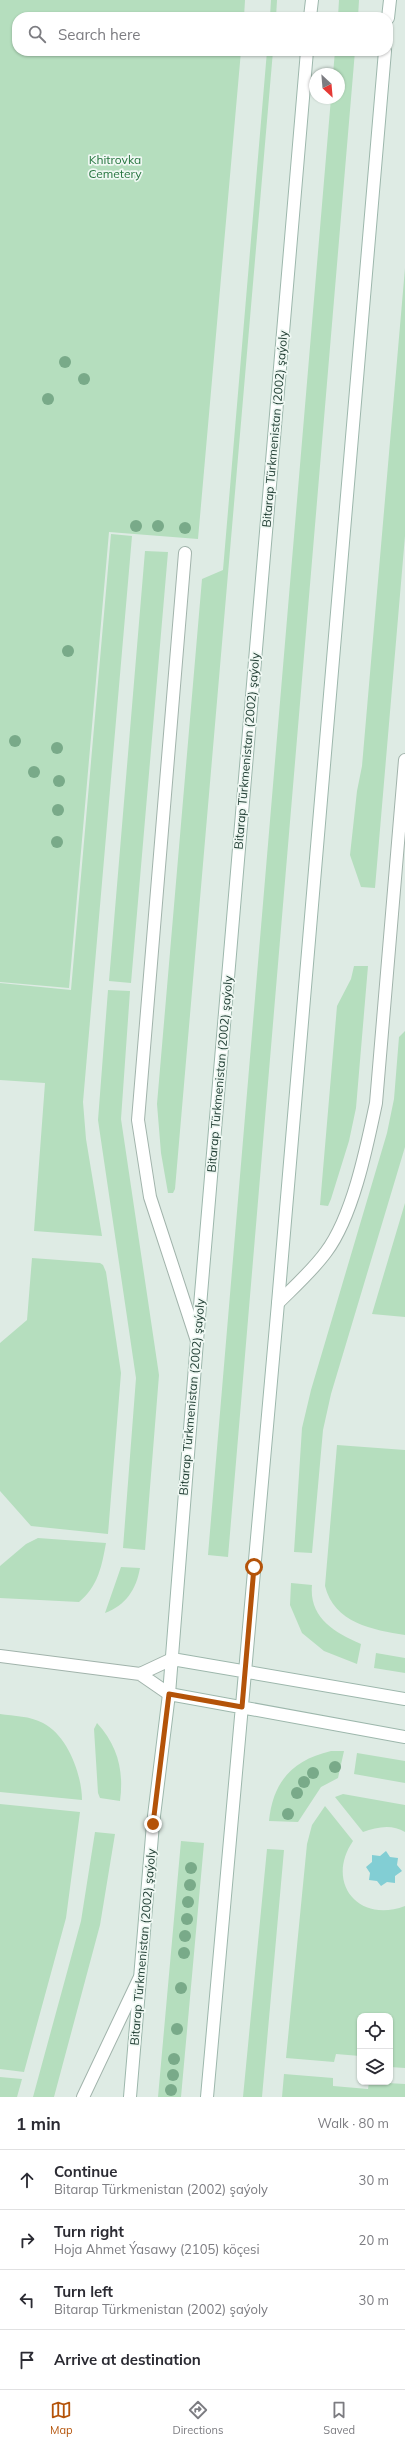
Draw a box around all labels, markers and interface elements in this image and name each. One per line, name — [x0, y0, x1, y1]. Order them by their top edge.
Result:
search box — [12, 12, 393, 56]
icon: search — [26, 23, 48, 45]
text: Search here — [58, 25, 140, 44]
north arrow — [309, 68, 345, 104]
park label: Khitrovka Cemetery — [88, 152, 142, 181]
street label: Bitarap Türkmenistan (2002) şaýoly — [258, 329, 291, 528]
street label: Bitarap Türkmenistan (2002) şaýoly — [230, 651, 263, 850]
street label: Bitarap Türkmenistan (2002) şaýoly — [203, 974, 236, 1173]
street label: Bitarap Türkmenistan (2002) şaýoly — [175, 1297, 208, 1496]
route start — [245, 1558, 263, 1576]
route end — [144, 1815, 162, 1833]
street label: Bitarap Türkmenistan (2002) şaýoly — [126, 1847, 159, 2046]
map controls — [357, 2013, 393, 2085]
button: locate — [357, 2013, 393, 2049]
button: layers — [357, 2049, 393, 2085]
text: 1 min — [16, 2113, 61, 2134]
text: Walk · 80 m — [318, 2115, 389, 2131]
text: Continue — [54, 2162, 117, 2181]
icon: ahead — [16, 2169, 38, 2191]
text: 30 m — [359, 2172, 389, 2188]
text: Bitarap Türkmenistan (2002) şaýoly — [54, 2181, 268, 2197]
text: Turn right — [54, 2222, 124, 2241]
icon: right — [16, 2229, 38, 2251]
text: 20 m — [359, 2232, 389, 2248]
text: Hoja Ahmet Ýasawy (2105) köçesi — [54, 2241, 260, 2257]
text: Turn left — [54, 2282, 113, 2301]
icon: left — [16, 2289, 38, 2311]
text: 30 m — [359, 2292, 389, 2308]
text: Bitarap Türkmenistan (2002) şaýoly — [54, 2301, 268, 2317]
icon: arrive — [16, 2349, 38, 2371]
text: Arrive at destination — [54, 2350, 201, 2369]
tab: Map — [50, 2399, 73, 2437]
tab: Directions — [173, 2399, 223, 2437]
tab: Saved — [323, 2399, 355, 2437]

